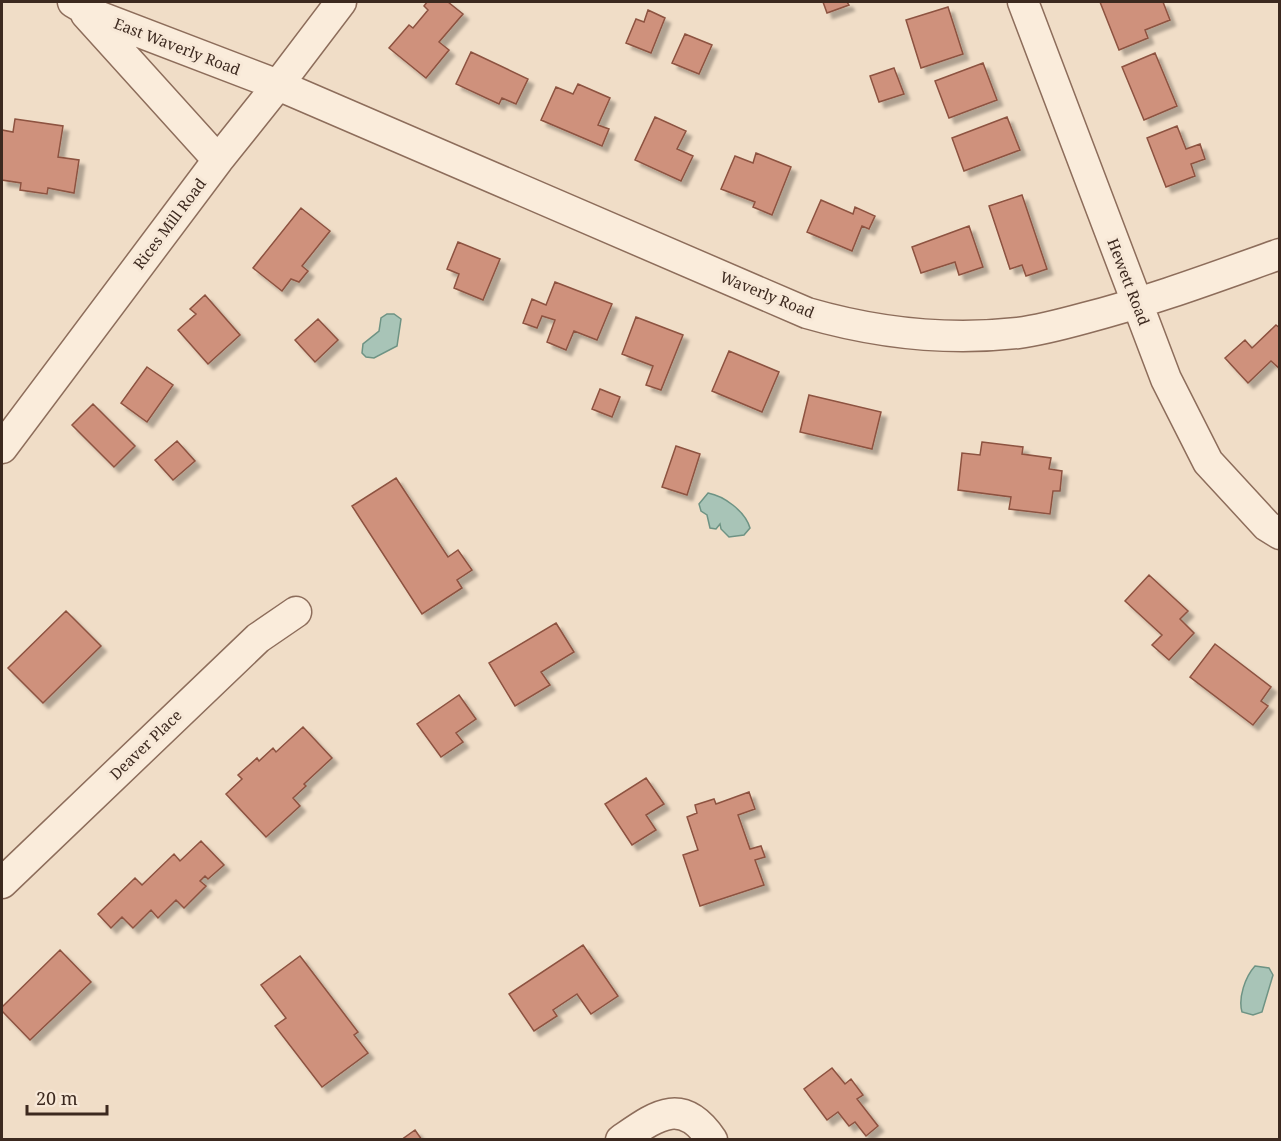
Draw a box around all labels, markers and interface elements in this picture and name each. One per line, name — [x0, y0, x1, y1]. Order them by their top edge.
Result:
street label: East Waverly Road — [111, 13, 243, 79]
street label: Rices Mill Road — [128, 174, 210, 273]
street label: Hewett Road — [1103, 235, 1155, 328]
street label: Waverly Road — [717, 266, 818, 322]
street label: Deaver Place — [105, 705, 186, 784]
scale bar — [27, 1078, 106, 1116]
text: 20 m — [36, 1086, 78, 1110]

